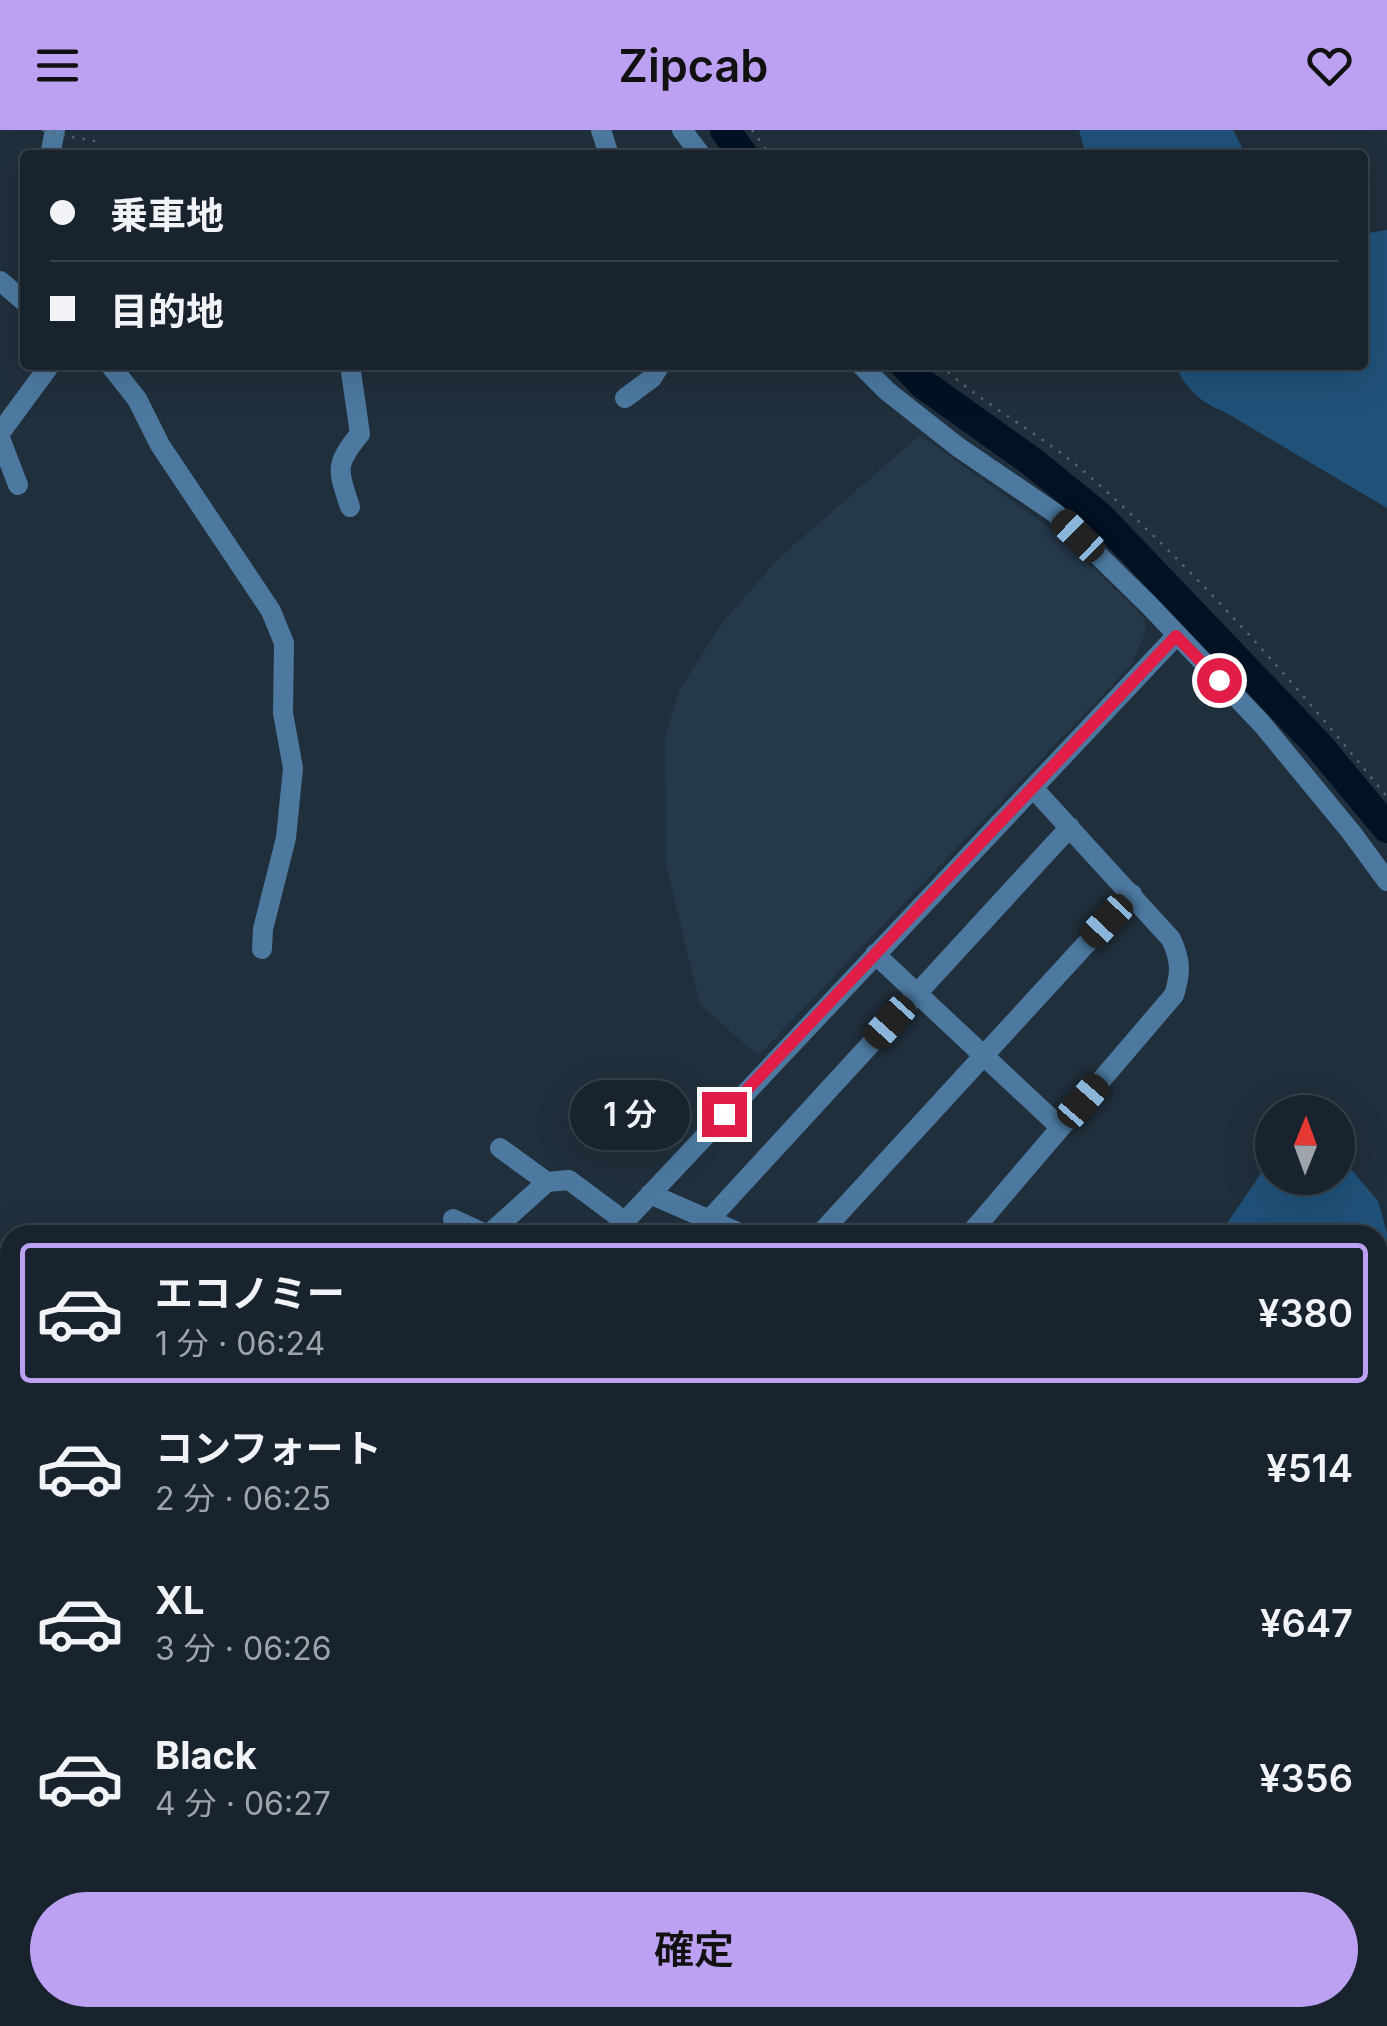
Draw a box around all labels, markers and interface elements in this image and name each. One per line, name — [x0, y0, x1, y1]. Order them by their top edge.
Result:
icon: menu — [30, 38, 85, 93]
text: Zipcab — [619, 38, 768, 93]
icon: heart — [1302, 38, 1357, 93]
text: 乗車地 — [110, 192, 224, 238]
text: 目的地 — [110, 288, 224, 334]
car — [1046, 504, 1110, 568]
route start — [1197, 658, 1242, 703]
car — [1076, 889, 1138, 953]
car — [859, 990, 921, 1054]
car — [1052, 1069, 1114, 1133]
callout: 1 分 — [569, 1079, 689, 1149]
route end — [702, 1092, 747, 1137]
text: 1 分 — [603, 1095, 657, 1134]
north arrow — [1255, 1095, 1355, 1195]
map controls — [1255, 1095, 1355, 1195]
icon: car — [35, 1268, 125, 1358]
text: エコノミー — [155, 1270, 345, 1316]
text: ¥380 — [1258, 1290, 1353, 1336]
text: 1 分 · 06:24 — [155, 1324, 325, 1363]
icon: car — [35, 1423, 125, 1513]
text: コンフォート — [155, 1425, 382, 1471]
text: ¥514 — [1266, 1445, 1353, 1491]
text: 2 分 · 06:25 — [155, 1479, 331, 1518]
text: XL — [155, 1577, 205, 1623]
icon: car — [35, 1578, 125, 1668]
text: ¥647 — [1260, 1600, 1353, 1646]
text: 3 分 · 06:26 — [155, 1629, 332, 1668]
text: Black — [155, 1732, 257, 1778]
icon: car — [35, 1733, 125, 1823]
text: ¥356 — [1259, 1755, 1353, 1801]
text: 4 分 · 06:27 — [155, 1784, 331, 1823]
button: 確定 — [30, 1892, 1358, 2007]

